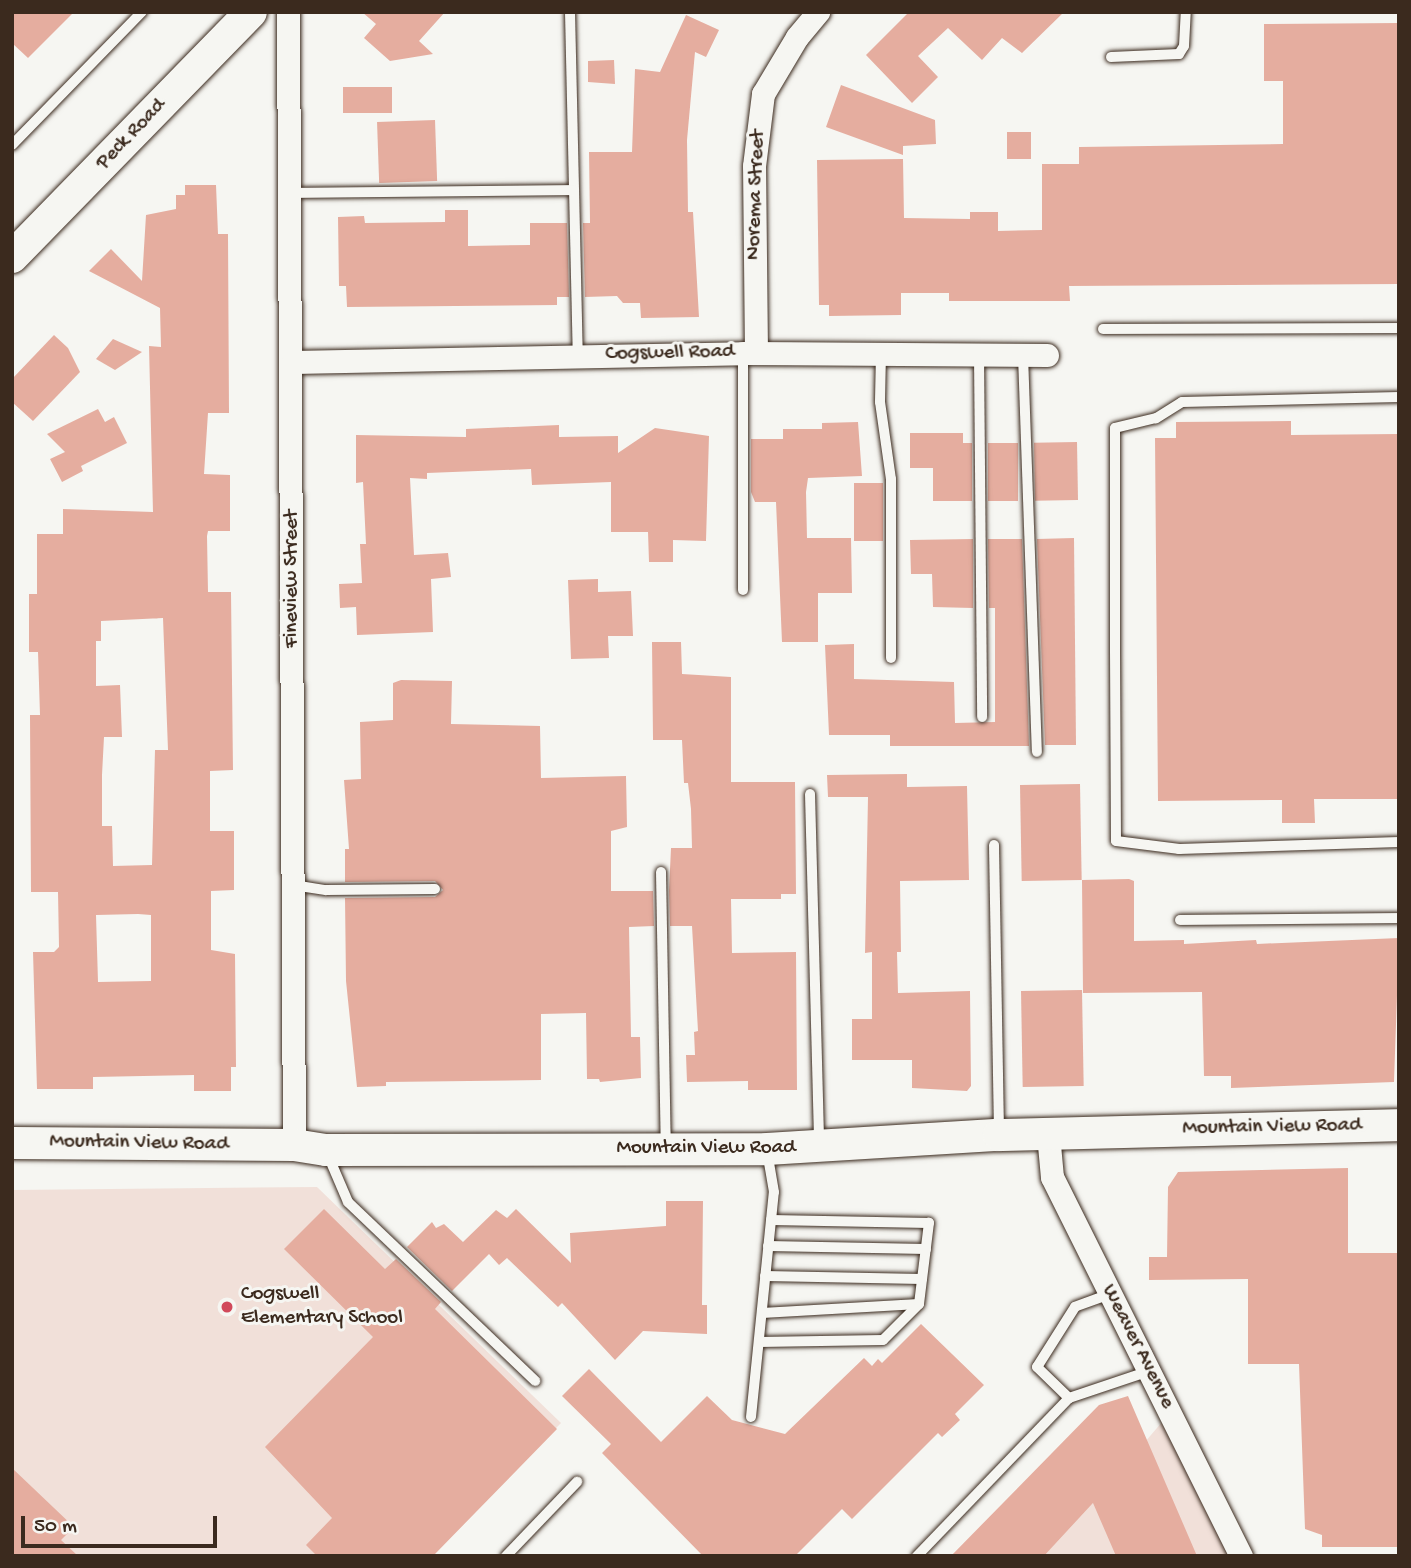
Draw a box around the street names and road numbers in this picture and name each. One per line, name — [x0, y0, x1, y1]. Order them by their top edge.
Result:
street label: Peck Road — [92, 94, 172, 176]
street label: Norema Street — [742, 129, 772, 261]
street label: Cogswell Road — [605, 340, 735, 368]
street label: Fineview Street — [280, 510, 306, 648]
street label: Mountain View Road — [1182, 1114, 1362, 1142]
street label: Mountain View Road — [49, 1130, 229, 1158]
street label: Mountain View Road — [616, 1136, 796, 1162]
street label: Weaver Avenue — [1095, 1281, 1179, 1413]

